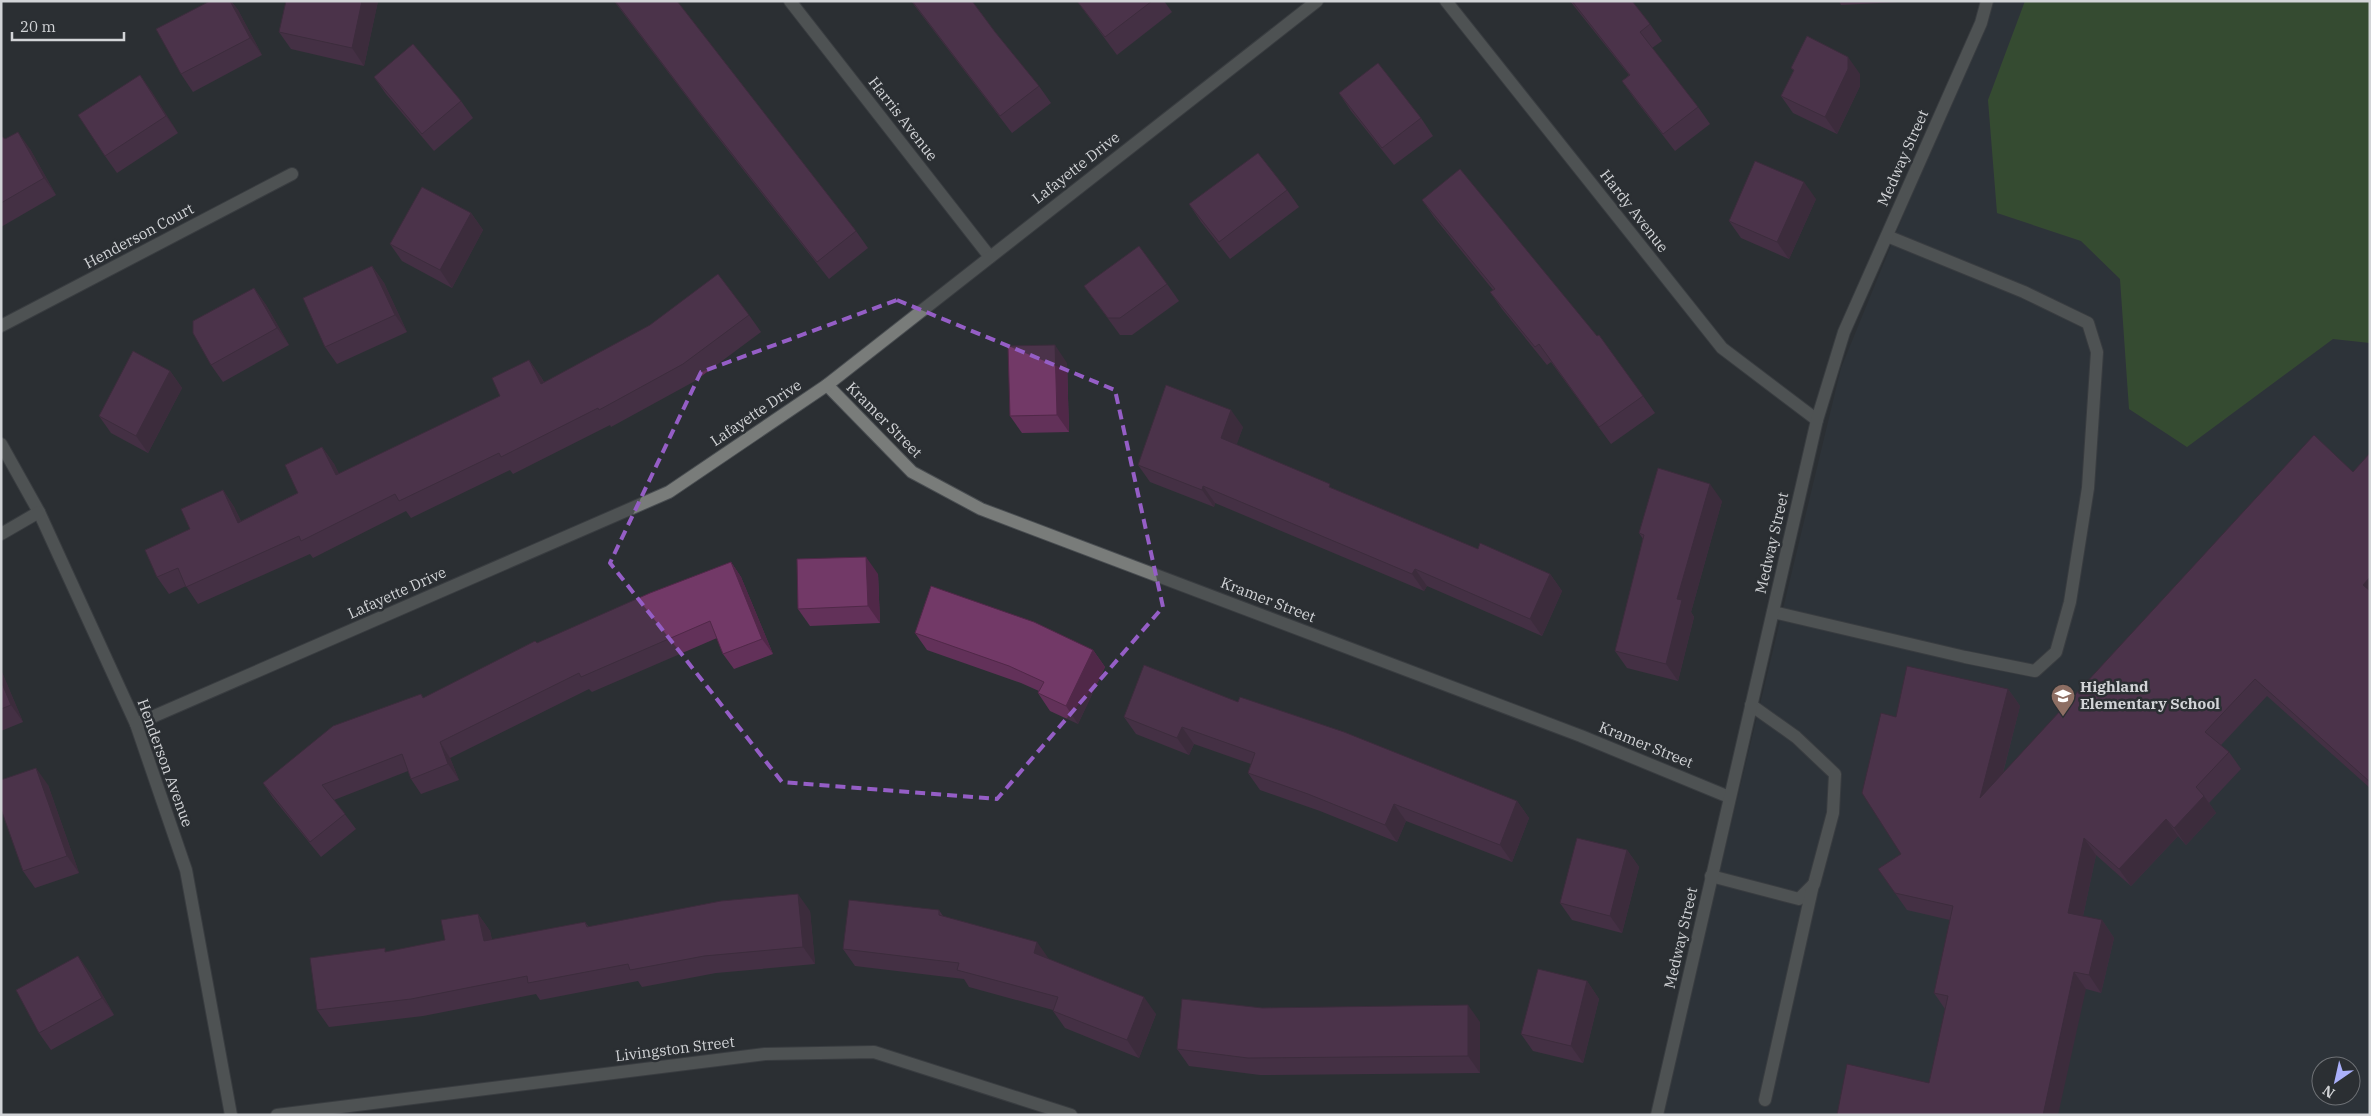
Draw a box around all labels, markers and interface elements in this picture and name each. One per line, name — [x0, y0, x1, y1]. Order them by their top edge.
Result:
scale bar — [12, 10, 125, 42]
text: 20 m — [20, 17, 56, 36]
street label: Harris Avenue — [865, 73, 942, 165]
street label: Medway Street — [1873, 107, 1932, 209]
street label: Lafayette Drive — [1028, 128, 1123, 208]
street label: Hardy Avenue — [1596, 165, 1673, 256]
street label: Henderson Court — [81, 199, 197, 272]
street label: Lafayette Drive — [707, 375, 805, 450]
street label: Kramer Street — [842, 378, 926, 462]
street label: Medway Street — [1751, 490, 1792, 595]
street label: Lafayette Drive — [345, 562, 449, 623]
street label: Kramer Street — [1218, 573, 1318, 626]
place label: Highland Elementary School — [2080, 677, 2220, 713]
school or university icon: Highland Elementary School — [2050, 683, 2076, 717]
street label: Henderson Avenue — [133, 696, 197, 829]
street label: Kramer Street — [1596, 717, 1696, 772]
street label: Medway Street — [1660, 885, 1701, 990]
street label: Livingston Street — [614, 1032, 736, 1065]
north arrow — [2311, 1056, 2361, 1106]
text: N — [2319, 1081, 2338, 1102]

